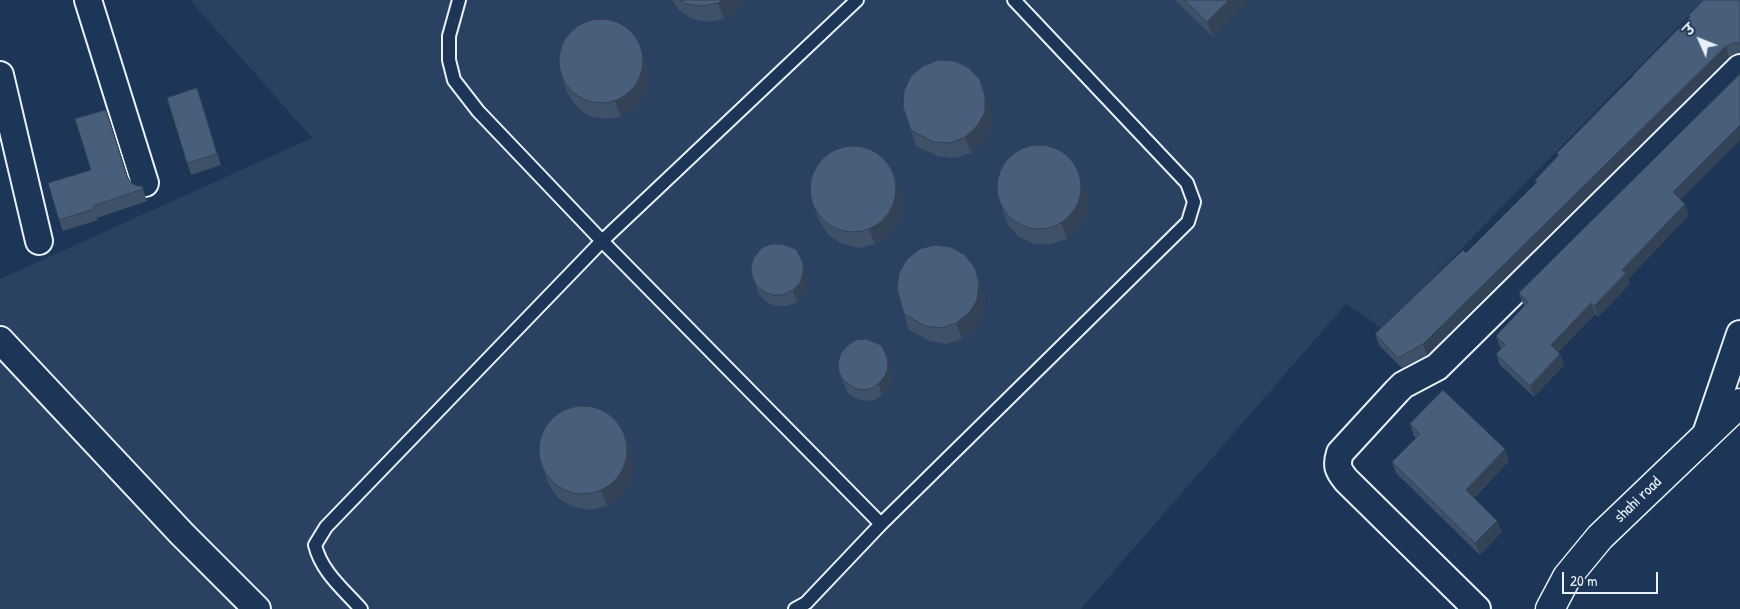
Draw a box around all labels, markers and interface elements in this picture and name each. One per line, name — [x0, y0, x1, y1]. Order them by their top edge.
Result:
north arrow — [1675, 15, 1725, 65]
text: उ — [1679, 19, 1699, 39]
street label: shahi road — [1610, 473, 1666, 527]
scale bar — [1565, 562, 1661, 594]
text: 20 m — [1570, 570, 1597, 591]

